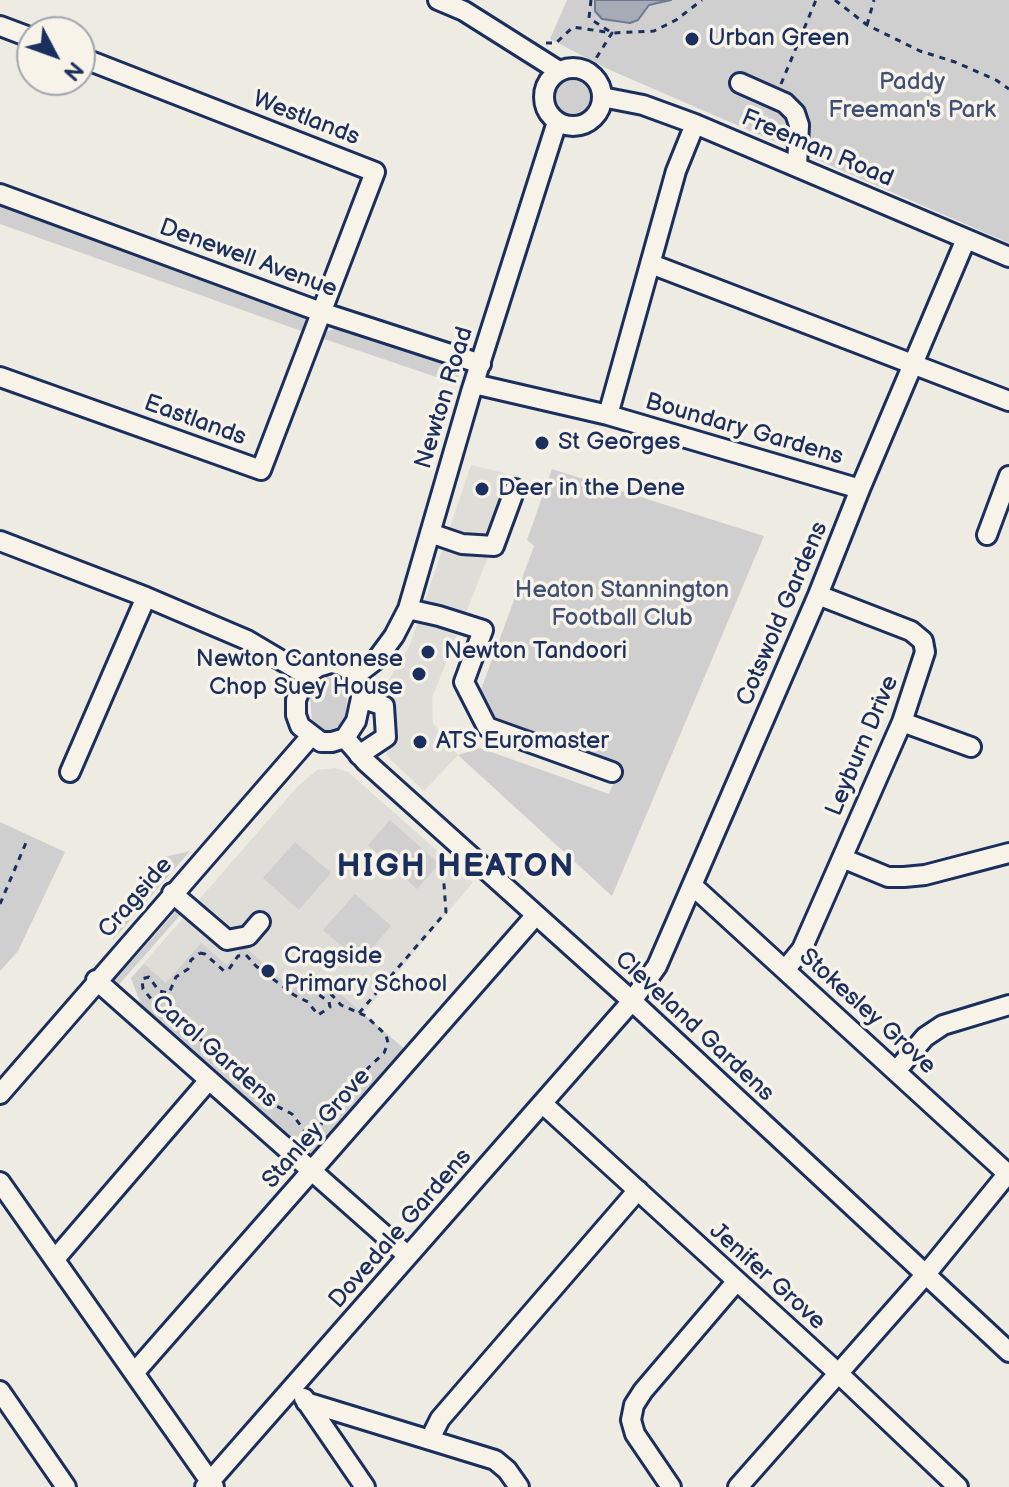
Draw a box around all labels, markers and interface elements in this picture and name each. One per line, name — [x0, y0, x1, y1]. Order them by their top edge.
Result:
north arrow — [16, 16, 96, 96]
place label: Urban Green — [708, 25, 850, 53]
marker: Urban Green — [683, 30, 701, 48]
text: N — [57, 56, 89, 86]
park label: Paddy Freeman's Park — [828, 69, 996, 125]
street label: Westlands — [249, 85, 363, 153]
street label: Freeman Road — [737, 104, 897, 194]
street label: Denewell Avenue — [155, 213, 341, 305]
street label: Newton Road — [410, 324, 480, 472]
street label: Boundary Gardens — [642, 388, 846, 472]
street label: Eastlands — [140, 389, 250, 453]
place label: St Georges — [558, 429, 680, 457]
marker: St Georges — [533, 434, 551, 452]
place label: Deer in the Dene — [498, 475, 685, 503]
marker: Deer in the Dene — [473, 480, 491, 498]
street label: Cotswold Gardens — [731, 517, 835, 711]
park label: Heaton Stannington Football Club — [515, 577, 729, 633]
place label: Newton Tandoori — [444, 638, 627, 666]
marker: Newton Tandoori — [419, 643, 437, 661]
place label: Newton Cantonese Chop Suey House — [196, 646, 403, 702]
marker: Newton Cantonese Chop Suey House — [410, 665, 428, 683]
street label: Leyburn Drive — [821, 671, 905, 821]
place label: ATS Euromaster — [436, 728, 609, 756]
marker: ATS Euromaster — [411, 733, 429, 751]
district label: HIGH HEATON — [337, 849, 575, 887]
street label: Cragside — [93, 852, 179, 944]
place label: Cragside Primary School — [284, 943, 447, 999]
street label: Stokesley Grove — [793, 943, 941, 1081]
street label: Cleveland Gardens — [608, 946, 780, 1108]
marker: Cragside Primary School — [259, 962, 277, 980]
street label: Carol Gardens — [145, 989, 283, 1115]
street label: Stanley Grove — [257, 1063, 377, 1195]
street label: Dovedale Gardens — [324, 1143, 478, 1315]
street label: Jenifer Grove — [703, 1217, 831, 1337]

